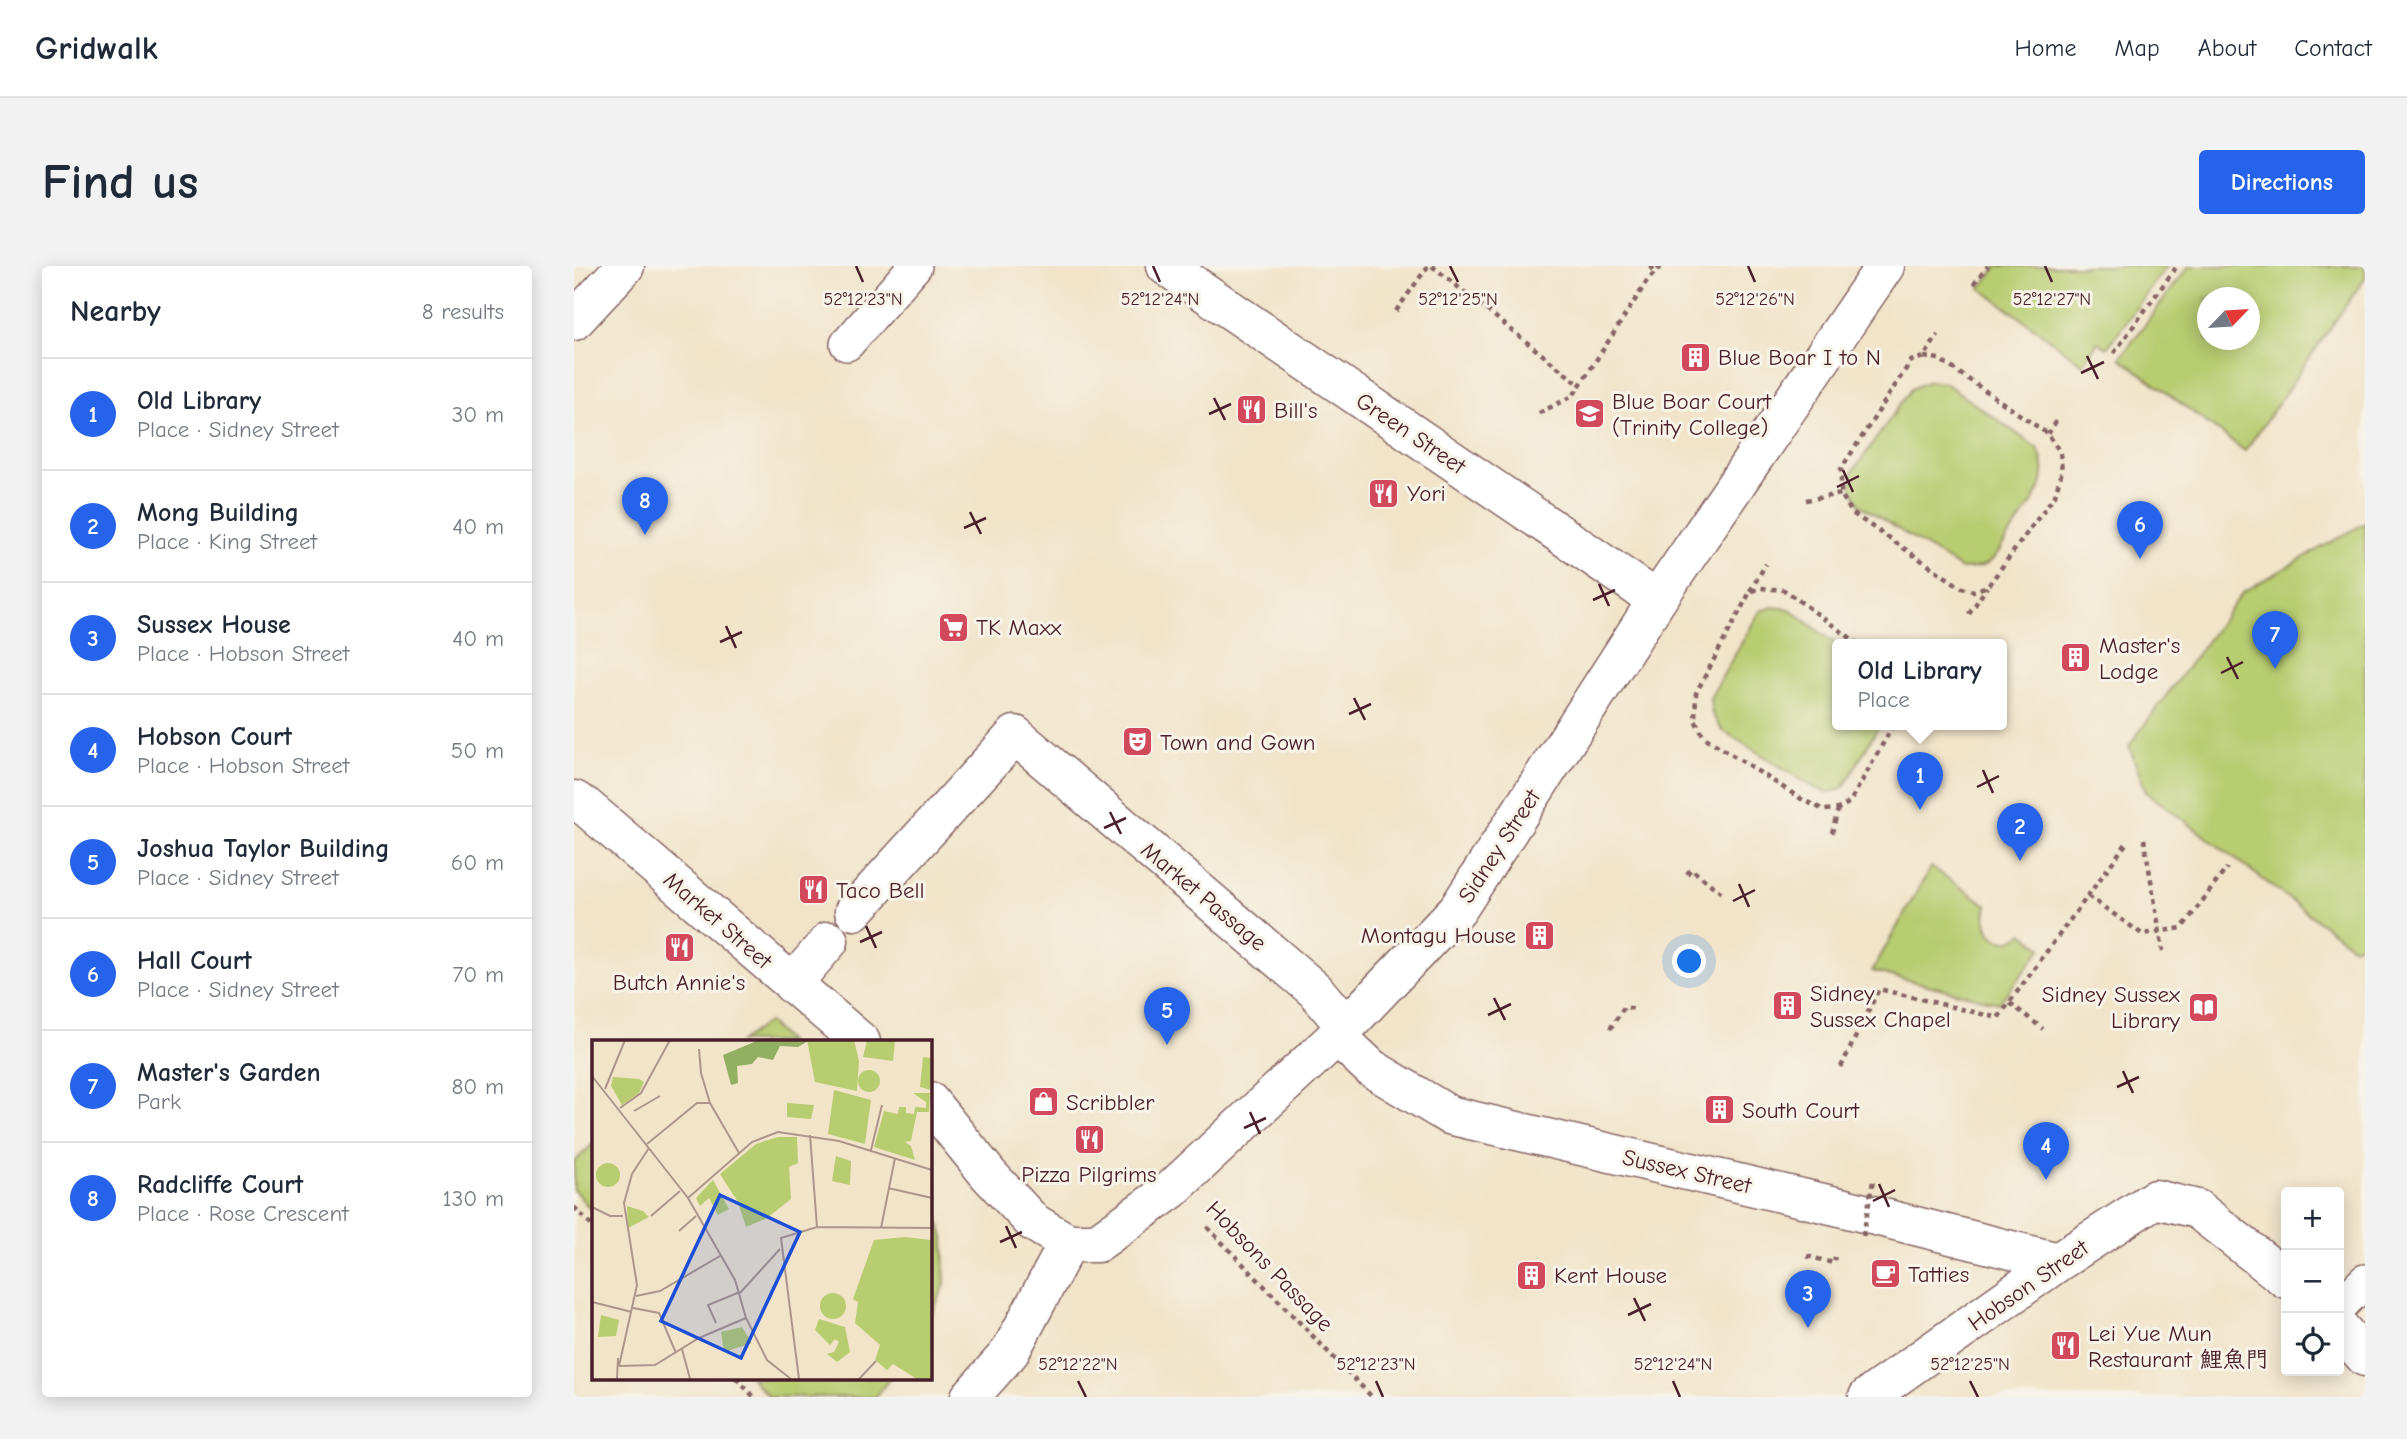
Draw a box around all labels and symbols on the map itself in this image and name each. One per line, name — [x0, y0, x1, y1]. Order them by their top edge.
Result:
north arrow — [2197, 287, 2260, 350]
text: 52°12'23"N — [823, 289, 903, 310]
text: 52°12'24"N — [1121, 289, 1199, 310]
text: 52°12'25"N — [1418, 289, 1498, 310]
text: 52°12'26"N — [1715, 289, 1795, 310]
text: 52°12'27"N — [2013, 289, 2091, 310]
building icon: Blue Boar I to N — [1678, 340, 1712, 374]
place label: Blue Boar I to N — [1718, 344, 1881, 371]
street label: Green Street — [1351, 387, 1472, 481]
place label: Blue Boar Court (Trinity College) — [1612, 388, 1773, 441]
restaurant icon: Bill's — [1234, 393, 1268, 427]
place label: Bill's — [1274, 397, 1318, 424]
school or university icon: Blue Boar Court (Trinity College) — [1572, 397, 1606, 431]
restaurant icon: Yori — [1367, 476, 1401, 510]
pin: 8 — [622, 477, 668, 535]
place label: Yori — [1407, 480, 1446, 507]
pin: 6 — [2117, 501, 2163, 559]
supermarket icon: TK Maxx — [936, 610, 970, 644]
pin: 7 — [2252, 611, 2298, 669]
place label: TK Maxx — [976, 614, 1062, 641]
place label: Master's Lodge — [2099, 632, 2180, 685]
building icon: Master's Lodge — [2059, 641, 2093, 675]
theatre icon: Town and Gown — [1120, 725, 1154, 759]
place label: Town and Gown — [1160, 729, 1315, 756]
pin: 1 — [1897, 752, 1943, 810]
street label: Sidney Street — [1453, 783, 1547, 908]
pin: 2 — [1997, 803, 2043, 861]
street label: Market Passage — [1136, 836, 1272, 957]
street label: Market Street — [658, 866, 778, 976]
restaurant icon: Taco Bell — [796, 873, 830, 907]
place label: Taco Bell — [836, 877, 925, 904]
building icon: Montagu House — [1522, 918, 1556, 952]
place label: Montagu House — [1361, 922, 1516, 949]
restaurant icon: Butch Annie's — [662, 931, 696, 965]
your location — [1672, 944, 1706, 978]
place label: Butch Annie's — [613, 969, 745, 996]
place label: Sidney Sussex Chapel — [1810, 980, 1951, 1033]
place label: Sidney Sussex Library — [2042, 981, 2181, 1034]
pin: 5 — [1144, 987, 1190, 1045]
building icon: Sidney Sussex Chapel — [1770, 989, 1804, 1023]
library icon: Sidney Sussex Library — [2186, 990, 2220, 1024]
inset map — [592, 1040, 931, 1380]
shop icon: Scribbler — [1026, 1085, 1060, 1119]
place label: Scribbler — [1066, 1089, 1155, 1116]
building icon: South Court — [1702, 1093, 1736, 1127]
place label: South Court — [1742, 1097, 1860, 1124]
pin: 4 — [2023, 1122, 2069, 1180]
restaurant icon: Pizza Pilgrims — [1072, 1123, 1106, 1157]
street label: Sussex Street — [1620, 1144, 1755, 1200]
place label: Pizza Pilgrims — [1021, 1161, 1157, 1188]
street label: Hobsons Passage — [1201, 1195, 1339, 1337]
street label: Hobson Street — [1963, 1233, 2095, 1337]
cafe icon: Tatties — [1868, 1257, 1902, 1291]
building icon: Kent House — [1514, 1258, 1548, 1292]
place label: Tatties — [1908, 1261, 1969, 1288]
place label: Kent House — [1554, 1262, 1667, 1289]
pin: 3 — [1785, 1270, 1831, 1328]
place label: Lei Yue Mun Restaurant 鯉魚門 — [2088, 1320, 2269, 1373]
restaurant icon: Lei Yue Mun Restaurant 鯉魚門 — [2048, 1329, 2082, 1363]
text: 52°12'22"N — [1038, 1354, 1118, 1375]
text: 52°12'23"N — [1336, 1354, 1416, 1375]
text: 52°12'24"N — [1634, 1354, 1712, 1375]
text: 52°12'25"N — [1930, 1354, 2010, 1375]

